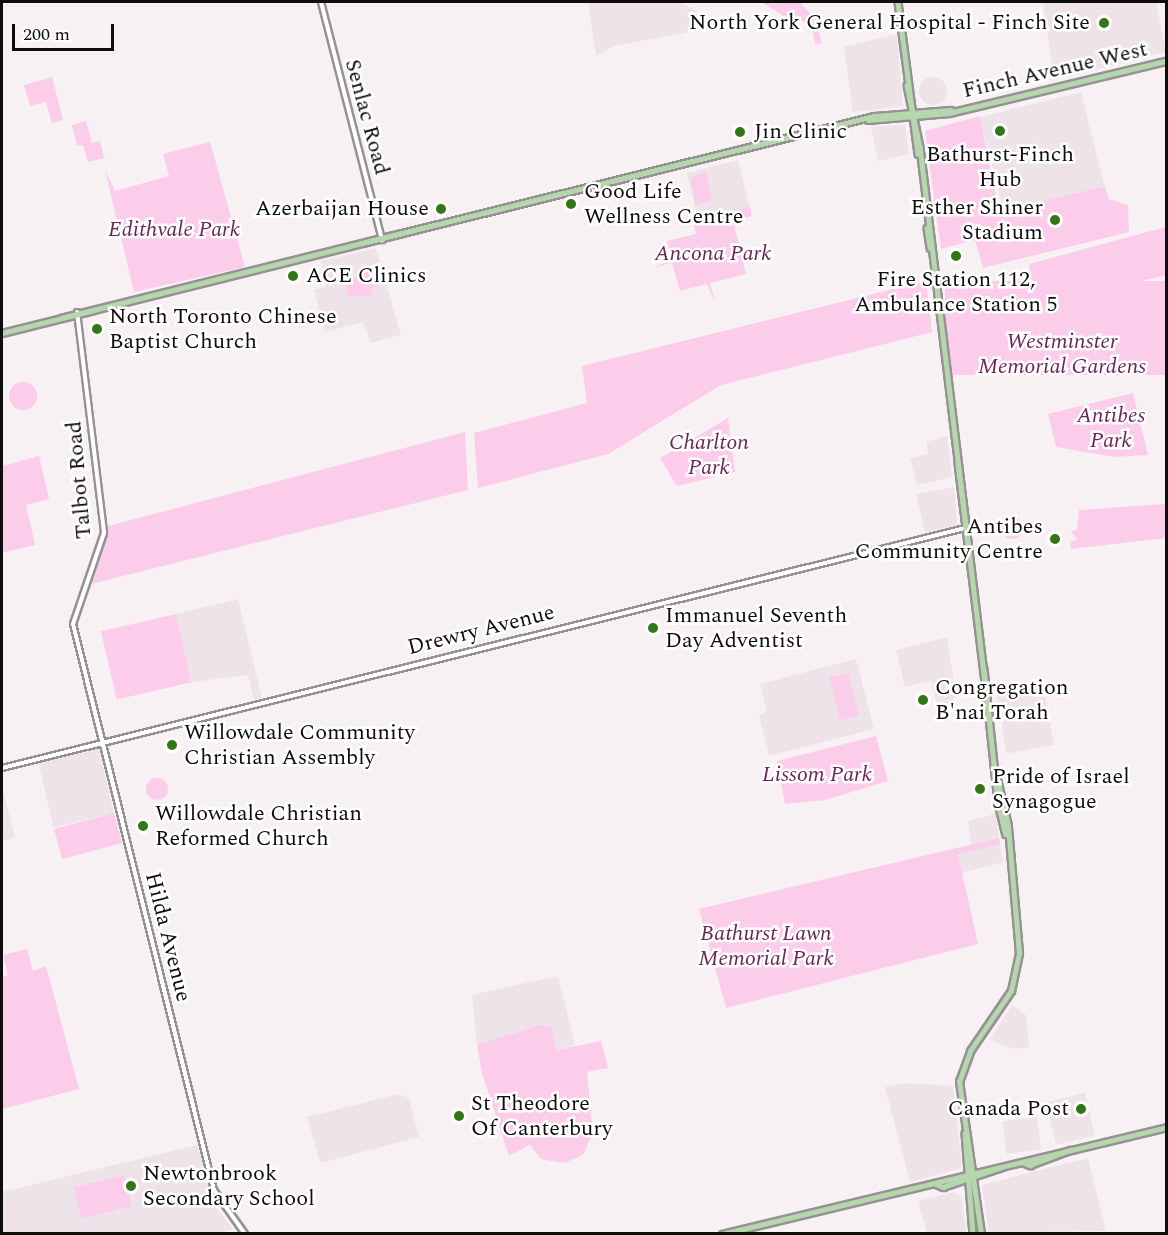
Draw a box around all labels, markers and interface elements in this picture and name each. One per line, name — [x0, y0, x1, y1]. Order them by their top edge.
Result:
place label: North York General Hospital - Finch Site — [689, 10, 1090, 36]
scale bar — [15, 12, 117, 50]
marker: North York General Hospital - Finch Site — [1095, 14, 1113, 32]
text: 200 m — [23, 21, 70, 48]
street label: Finch Avenue West — [960, 36, 1150, 104]
street label: Senlac Road — [339, 56, 395, 178]
place label: Jin Clinic — [754, 119, 847, 145]
marker: Jin Clinic — [731, 123, 749, 141]
marker: Bathurst-Finch Hub — [993, 124, 1007, 138]
place label: Bathurst-Finch Hub — [926, 141, 1074, 192]
place label: Good Life Wellness Centre — [584, 178, 743, 230]
place label: Esther Shiner Stadium — [910, 194, 1043, 246]
marker: Good Life Wellness Centre — [562, 195, 580, 213]
place label: Azerbaijan House — [255, 196, 429, 222]
marker: Azerbaijan House — [434, 202, 448, 216]
marker: Esther Shiner Stadium — [1048, 213, 1062, 227]
park label: Edithvale Park — [108, 217, 240, 243]
park label: Ancona Park — [655, 241, 771, 267]
marker: Fire Station 112, Ambulance Station 5 — [949, 249, 963, 263]
place label: ACE Clinics — [306, 263, 427, 289]
place label: Fire Station 112, Ambulance Station 5 — [855, 266, 1057, 318]
marker: ACE Clinics — [284, 267, 302, 285]
place label: North Toronto Chinese Baptist Church — [109, 303, 337, 354]
marker: North Toronto Chinese Baptist Church — [90, 322, 104, 336]
park label: Westminster Memorial Gardens — [978, 328, 1146, 380]
park label: Antibes Park — [1077, 402, 1145, 454]
street label: Talbot Road — [61, 420, 97, 540]
park label: Charlton Park — [669, 429, 749, 481]
place label: Antibes Community Centre — [855, 513, 1043, 564]
marker: Antibes Community Centre — [1048, 532, 1062, 546]
street label: Drewry Avenue — [405, 599, 557, 661]
place label: Immanuel Seventh Day Adventist — [665, 602, 847, 654]
marker: Immanuel Seventh Day Adventist — [646, 621, 660, 635]
place label: Congregation B'nai Torah — [935, 674, 1069, 726]
marker: Congregation B'nai Torah — [916, 693, 930, 707]
place label: Willowdale Community Christian Assembly — [184, 719, 415, 770]
marker: Willowdale Community Christian Assembly — [165, 738, 179, 752]
park label: Lissom Park — [762, 762, 872, 788]
place label: Pride of Israel Synagogue — [992, 763, 1130, 814]
marker: Pride of Israel Synagogue — [973, 782, 987, 796]
place label: Willowdale Christian Reformed Church — [155, 800, 362, 852]
marker: Willowdale Christian Reformed Church — [136, 819, 150, 833]
street label: Hilda Avenue — [139, 870, 197, 1004]
park label: Bathurst Lawn Memorial Park — [698, 920, 834, 972]
place label: St Theodore Of Canterbury — [471, 1090, 613, 1142]
place label: Canada Post — [948, 1096, 1069, 1122]
marker: Canada Post — [1074, 1102, 1088, 1116]
marker: St Theodore Of Canterbury — [452, 1109, 466, 1123]
place label: Newtonbrook Secondary School — [143, 1160, 315, 1212]
marker: Newtonbrook Secondary School — [124, 1179, 138, 1193]

